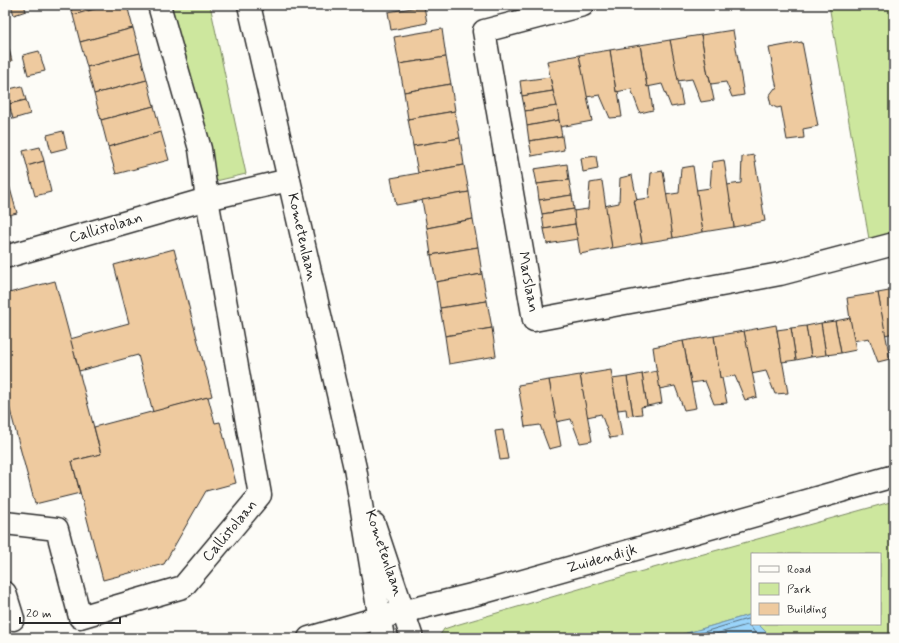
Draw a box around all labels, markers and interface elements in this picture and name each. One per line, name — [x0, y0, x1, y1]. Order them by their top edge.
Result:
street label: Kometenlaan — [282, 191, 322, 283]
street label: Callistolaan — [67, 208, 145, 248]
street label: Marslaan — [513, 250, 543, 314]
street label: Callistolaan — [198, 496, 262, 566]
street label: Kometenlaan — [360, 507, 408, 599]
street label: Zuidendijk — [565, 539, 639, 579]
legend — [751, 553, 881, 625]
text: Road — [787, 562, 811, 578]
text: Park — [787, 582, 811, 598]
scale bar — [20, 599, 120, 625]
text: Building — [787, 602, 827, 619]
text: 20 m — [26, 606, 52, 622]

